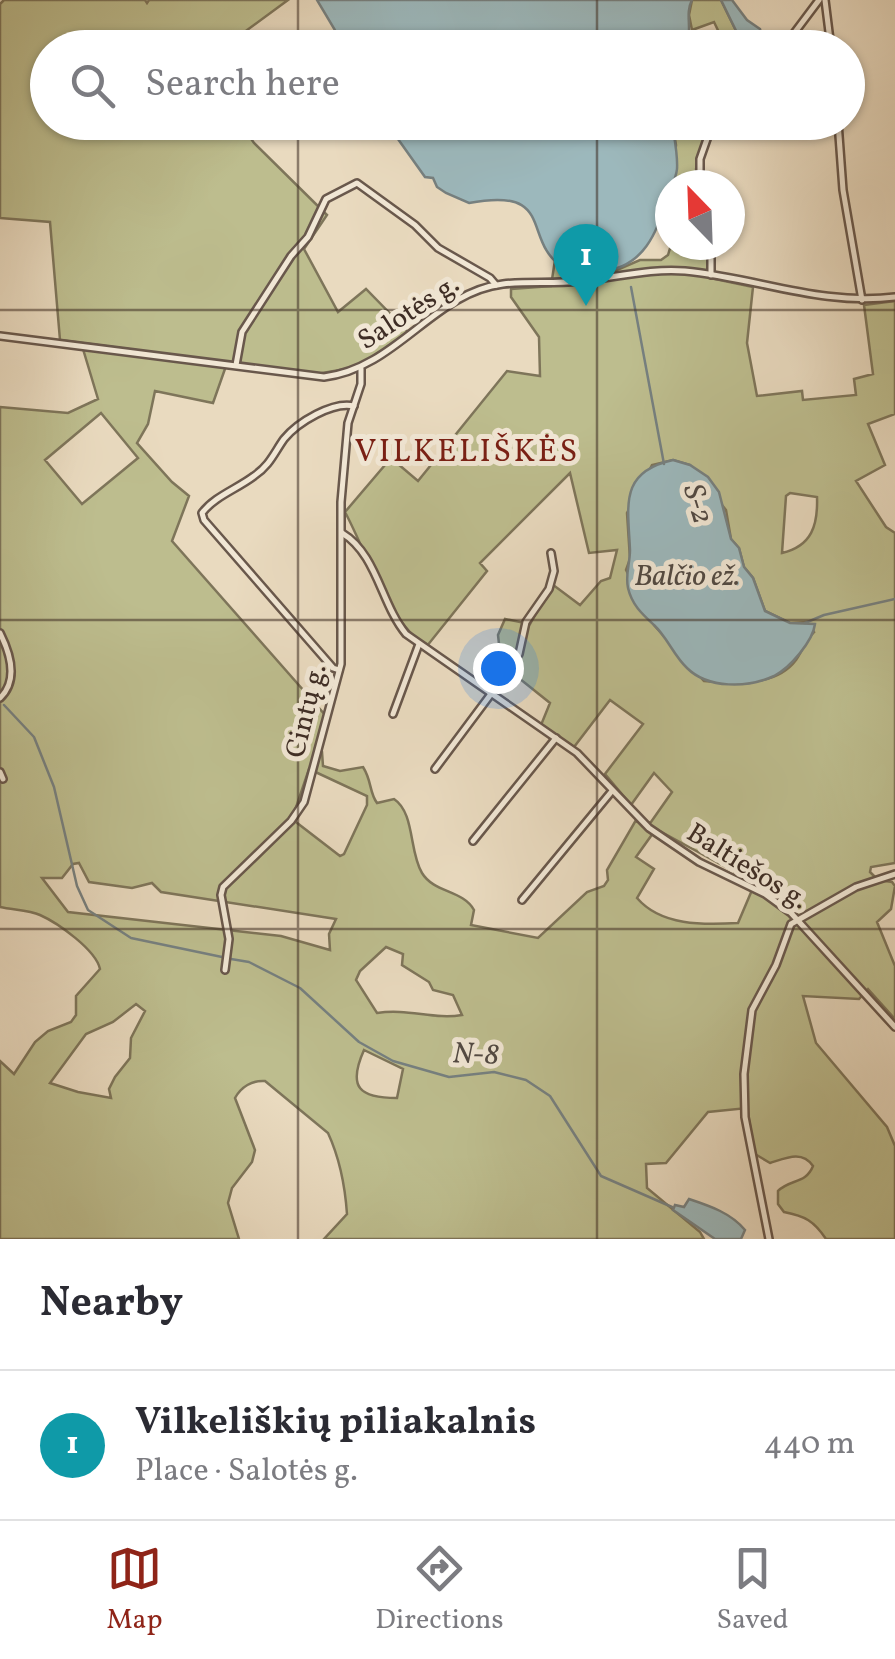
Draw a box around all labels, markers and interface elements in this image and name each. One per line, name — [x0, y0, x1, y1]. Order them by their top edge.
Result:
search box — [30, 30, 865, 140]
icon: search — [65, 58, 120, 113]
text: Search here — [145, 59, 340, 112]
north arrow — [655, 170, 745, 260]
pin: 1 — [554, 224, 618, 306]
street label: Salotės g. — [351, 266, 467, 360]
district label: VILKELIŠKĖS — [354, 431, 580, 475]
water label: S-2 — [671, 479, 723, 529]
water label: Balčio ež. — [634, 556, 740, 598]
your location — [473, 643, 524, 694]
street label: Cintų g. — [277, 660, 337, 762]
street label: Baltiešos g. — [679, 814, 815, 920]
water label: N-8 — [452, 1033, 500, 1077]
text: Nearby — [40, 1275, 183, 1334]
text: Vilkeliškių piliakalnis — [135, 1397, 536, 1450]
text: 1 — [66, 1423, 79, 1467]
text: 440 m — [763, 1423, 855, 1467]
text: Place · Salotės g. — [135, 1450, 358, 1494]
tab: Map — [106, 1541, 162, 1640]
tab: Directions — [375, 1541, 504, 1640]
tab: Saved — [716, 1541, 789, 1640]

